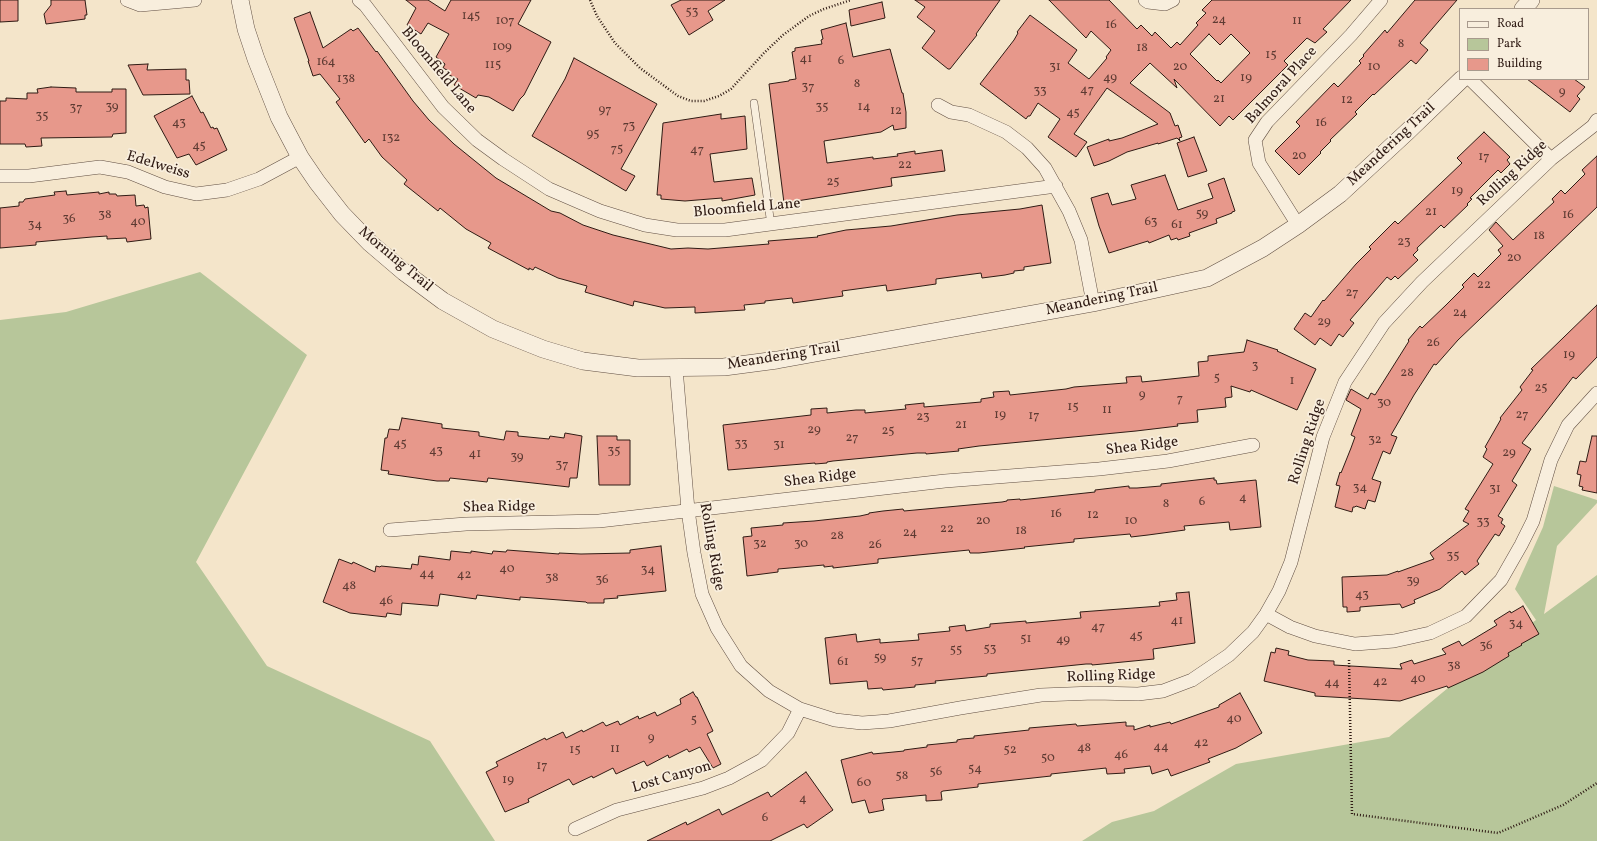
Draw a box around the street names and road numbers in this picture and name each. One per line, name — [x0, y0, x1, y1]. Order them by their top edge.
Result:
street label: Bloomfield Lane — [397, 24, 479, 118]
street label: Balmoral Place — [1242, 43, 1322, 129]
street label: Meandering Trail — [1344, 100, 1440, 190]
street label: Rolling Ridge — [1474, 137, 1552, 211]
street label: Edelweiss — [124, 148, 192, 184]
street label: Bloomfield Lane — [693, 195, 801, 223]
street label: Morning Trail — [354, 224, 436, 296]
street label: Meandering Trail — [1044, 279, 1160, 321]
street label: Meandering Trail — [726, 339, 842, 375]
street label: Rolling Ridge — [1286, 397, 1330, 487]
street label: Shea Ridge — [1105, 434, 1179, 460]
street label: Shea Ridge — [783, 466, 857, 492]
street label: Shea Ridge — [462, 498, 536, 518]
street label: Rolling Ridge — [694, 502, 728, 592]
street label: Rolling Ridge — [1066, 666, 1156, 688]
street label: Lost Canyon — [630, 758, 714, 798]

